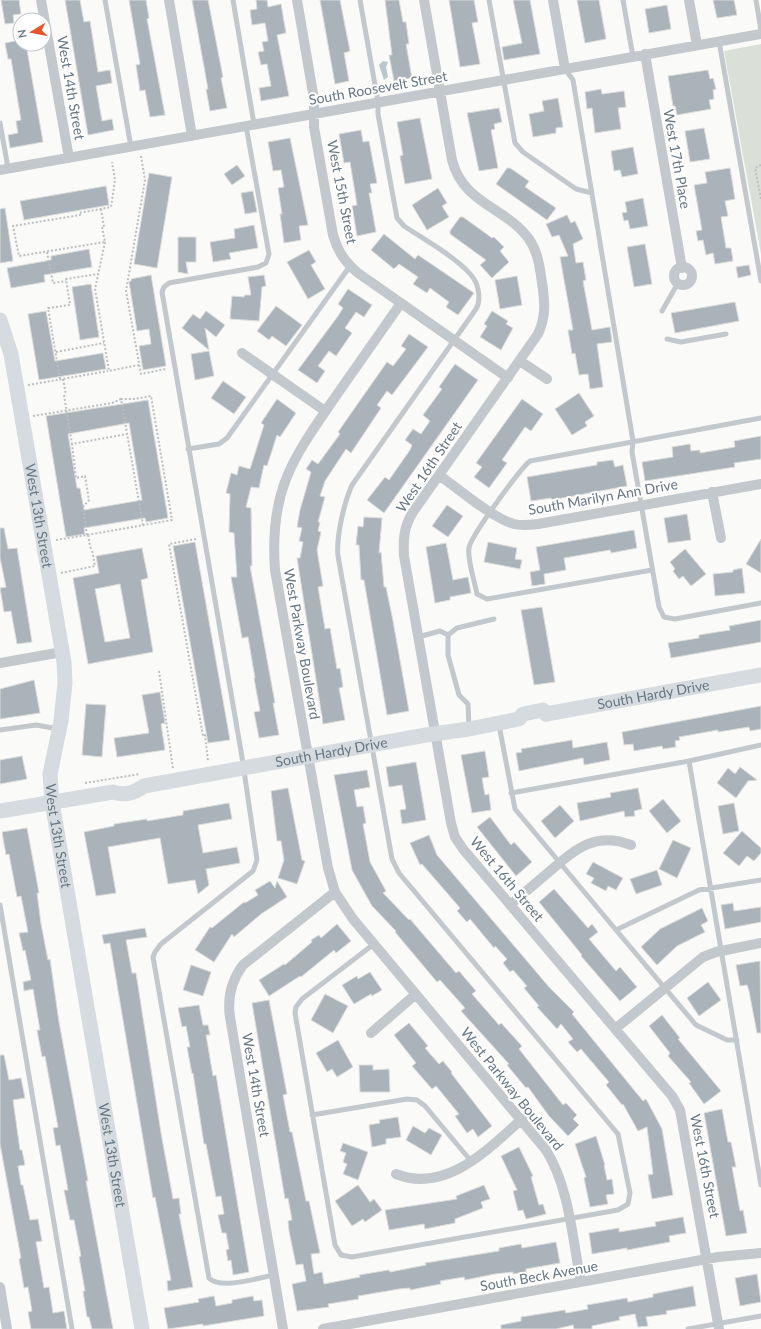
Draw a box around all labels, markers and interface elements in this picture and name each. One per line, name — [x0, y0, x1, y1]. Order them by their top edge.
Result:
north arrow — [12, 12, 52, 52]
text: N — [15, 29, 29, 39]
street label: West 14th Street — [54, 35, 89, 141]
street label: South Roosevelt Street — [307, 67, 449, 108]
street label: West 17th Place — [660, 108, 695, 210]
street label: West 15th Street — [324, 139, 361, 245]
street label: West 16th Street — [392, 418, 465, 515]
street label: West 13th Street — [22, 462, 57, 569]
street label: South Marilyn Ann Drive — [527, 475, 679, 518]
street label: West Parkway Boulevard — [281, 567, 324, 721]
street label: South Hardy Drive — [596, 676, 711, 713]
street label: South Hardy Drive — [274, 733, 389, 770]
street label: West 13th Street — [43, 783, 76, 889]
street label: West 16th Street — [467, 833, 548, 924]
street label: West Parkway Boulevard — [458, 1024, 567, 1154]
street label: West 14th Street — [239, 1032, 274, 1138]
street label: West 13th Street — [96, 1102, 130, 1208]
street label: West 16th Street — [687, 1113, 724, 1219]
street label: South Beck Avenue — [479, 1257, 599, 1294]

